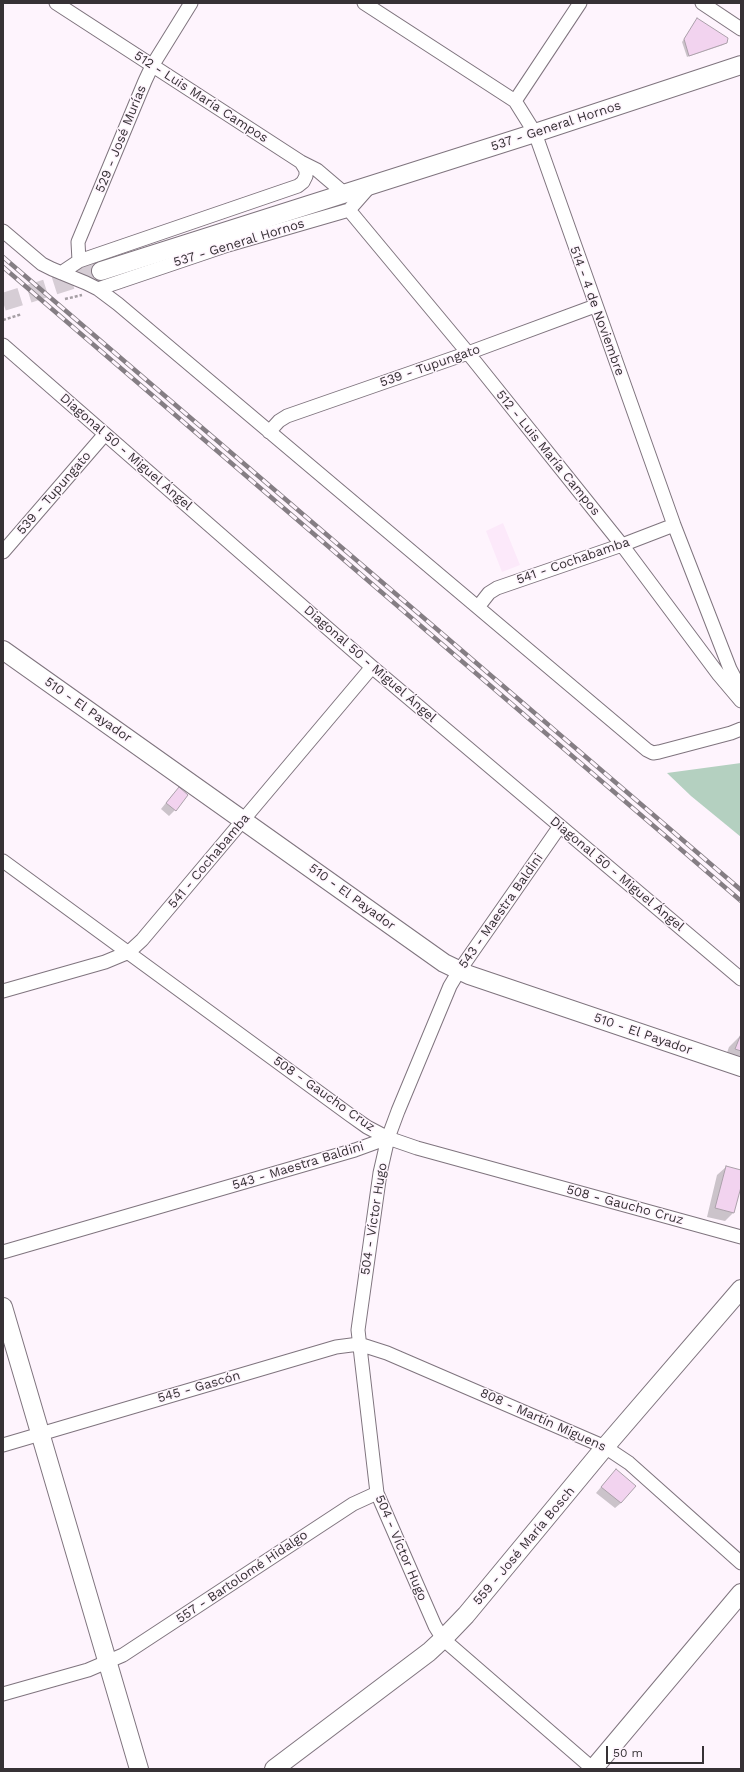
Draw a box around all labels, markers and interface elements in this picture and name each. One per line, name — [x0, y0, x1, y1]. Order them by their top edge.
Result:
street label: 512 - Luis María Campos — [131, 48, 271, 146]
street label: 529 - José Murías — [92, 83, 150, 195]
street label: 537 - General Hornos — [489, 98, 623, 154]
street label: 537 - General Hornos — [172, 216, 306, 270]
street label: 514 - 4 de Noviembre — [566, 244, 628, 378]
street label: 539 - Tupungato — [378, 342, 482, 390]
street label: 512 - Luis María Campos — [493, 387, 603, 519]
street label: Diagonal 50 - Miguel Ángel — [57, 390, 195, 514]
street label: 539 - Tupungato — [14, 448, 94, 538]
street label: 541 - Cochabamba — [514, 534, 632, 588]
street label: Diagonal 50 - Miguel Ángel — [301, 602, 439, 726]
street label: 510 - El Payador — [41, 674, 135, 746]
street label: 541 - Cochabamba — [165, 811, 253, 911]
street label: Diagonal 50 - Miguel Ángel — [547, 813, 687, 935]
street label: 543 - Maestra Baldini — [455, 851, 547, 971]
street label: 510 - El Payador — [306, 860, 398, 934]
street label: 510 - El Payador — [592, 1010, 694, 1058]
street label: 508 - Gaucho Cruz — [270, 1053, 378, 1135]
street label: 543 - Maestra Baldini — [230, 1139, 366, 1193]
street label: 504 - Víctor Hugo — [357, 1162, 391, 1276]
street label: 508 - Gaucho Cruz — [565, 1182, 685, 1228]
street label: 545 - Gascón — [156, 1368, 242, 1406]
street label: 808 - Martín Miguens — [478, 1385, 608, 1455]
street label: 559 - José María Bosch — [470, 1484, 578, 1608]
street label: 504 - Víctor Hugo — [372, 1493, 430, 1603]
street label: 557 - Bartolomé Hidalgo — [173, 1527, 311, 1627]
scale bar — [608, 1738, 706, 1764]
text: 50 m — [613, 1746, 643, 1760]

